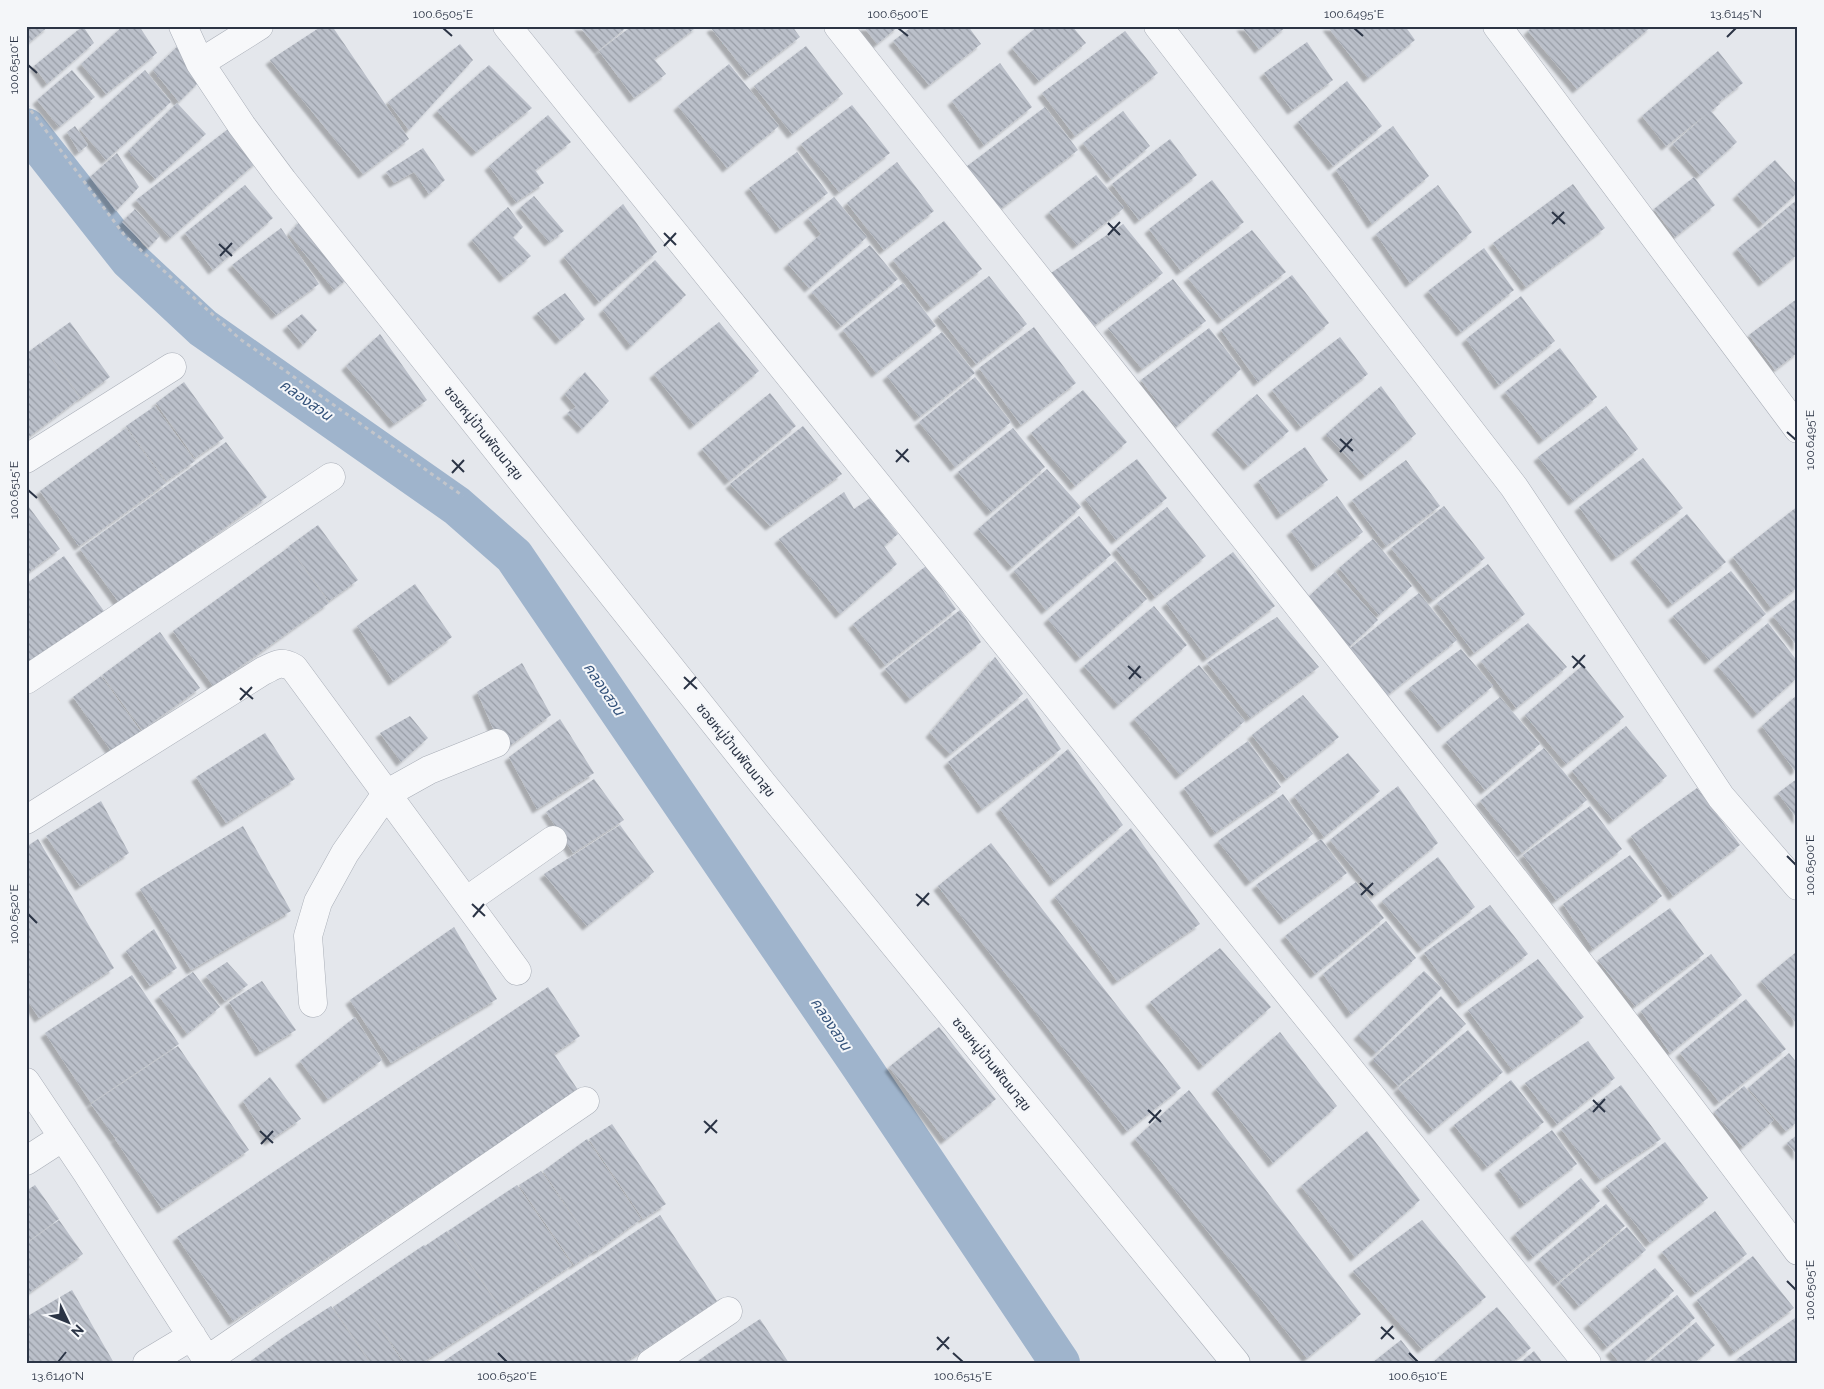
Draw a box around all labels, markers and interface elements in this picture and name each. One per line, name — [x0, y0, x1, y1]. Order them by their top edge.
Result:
text: 100.6505°E — [413, 7, 473, 21]
text: 100.6500°E — [868, 7, 928, 21]
text: 100.6495°E — [1324, 7, 1384, 21]
text: 13.6145°N — [1710, 7, 1762, 21]
text: 100.6510°E — [7, 36, 21, 94]
water label: คลองสวน — [276, 376, 336, 425]
street label: ซอยหมู่บ้านพัฒนาสุข — [441, 383, 527, 484]
text: 100.6495°E — [1803, 410, 1817, 470]
text: 100.6515°E — [7, 461, 21, 519]
water label: คลองสวน — [580, 659, 629, 719]
street label: ซอยหมู่บ้านพัฒนาสุข — [693, 700, 779, 801]
text: 100.6500°E — [1803, 835, 1817, 895]
text: 100.6520°E — [7, 884, 21, 944]
water label: คลองสวน — [807, 994, 856, 1054]
street label: ซอยหมู่บ้านพัฒนาสุข — [949, 1014, 1035, 1115]
text: 100.6505°E — [1803, 1260, 1817, 1320]
north arrow — [42, 1296, 92, 1346]
text: N — [68, 1322, 87, 1340]
text: 13.6140°N — [32, 1369, 84, 1383]
text: 100.6520°E — [477, 1369, 537, 1383]
text: 100.6515°E — [934, 1369, 992, 1383]
text: 100.6510°E — [1389, 1369, 1447, 1383]

